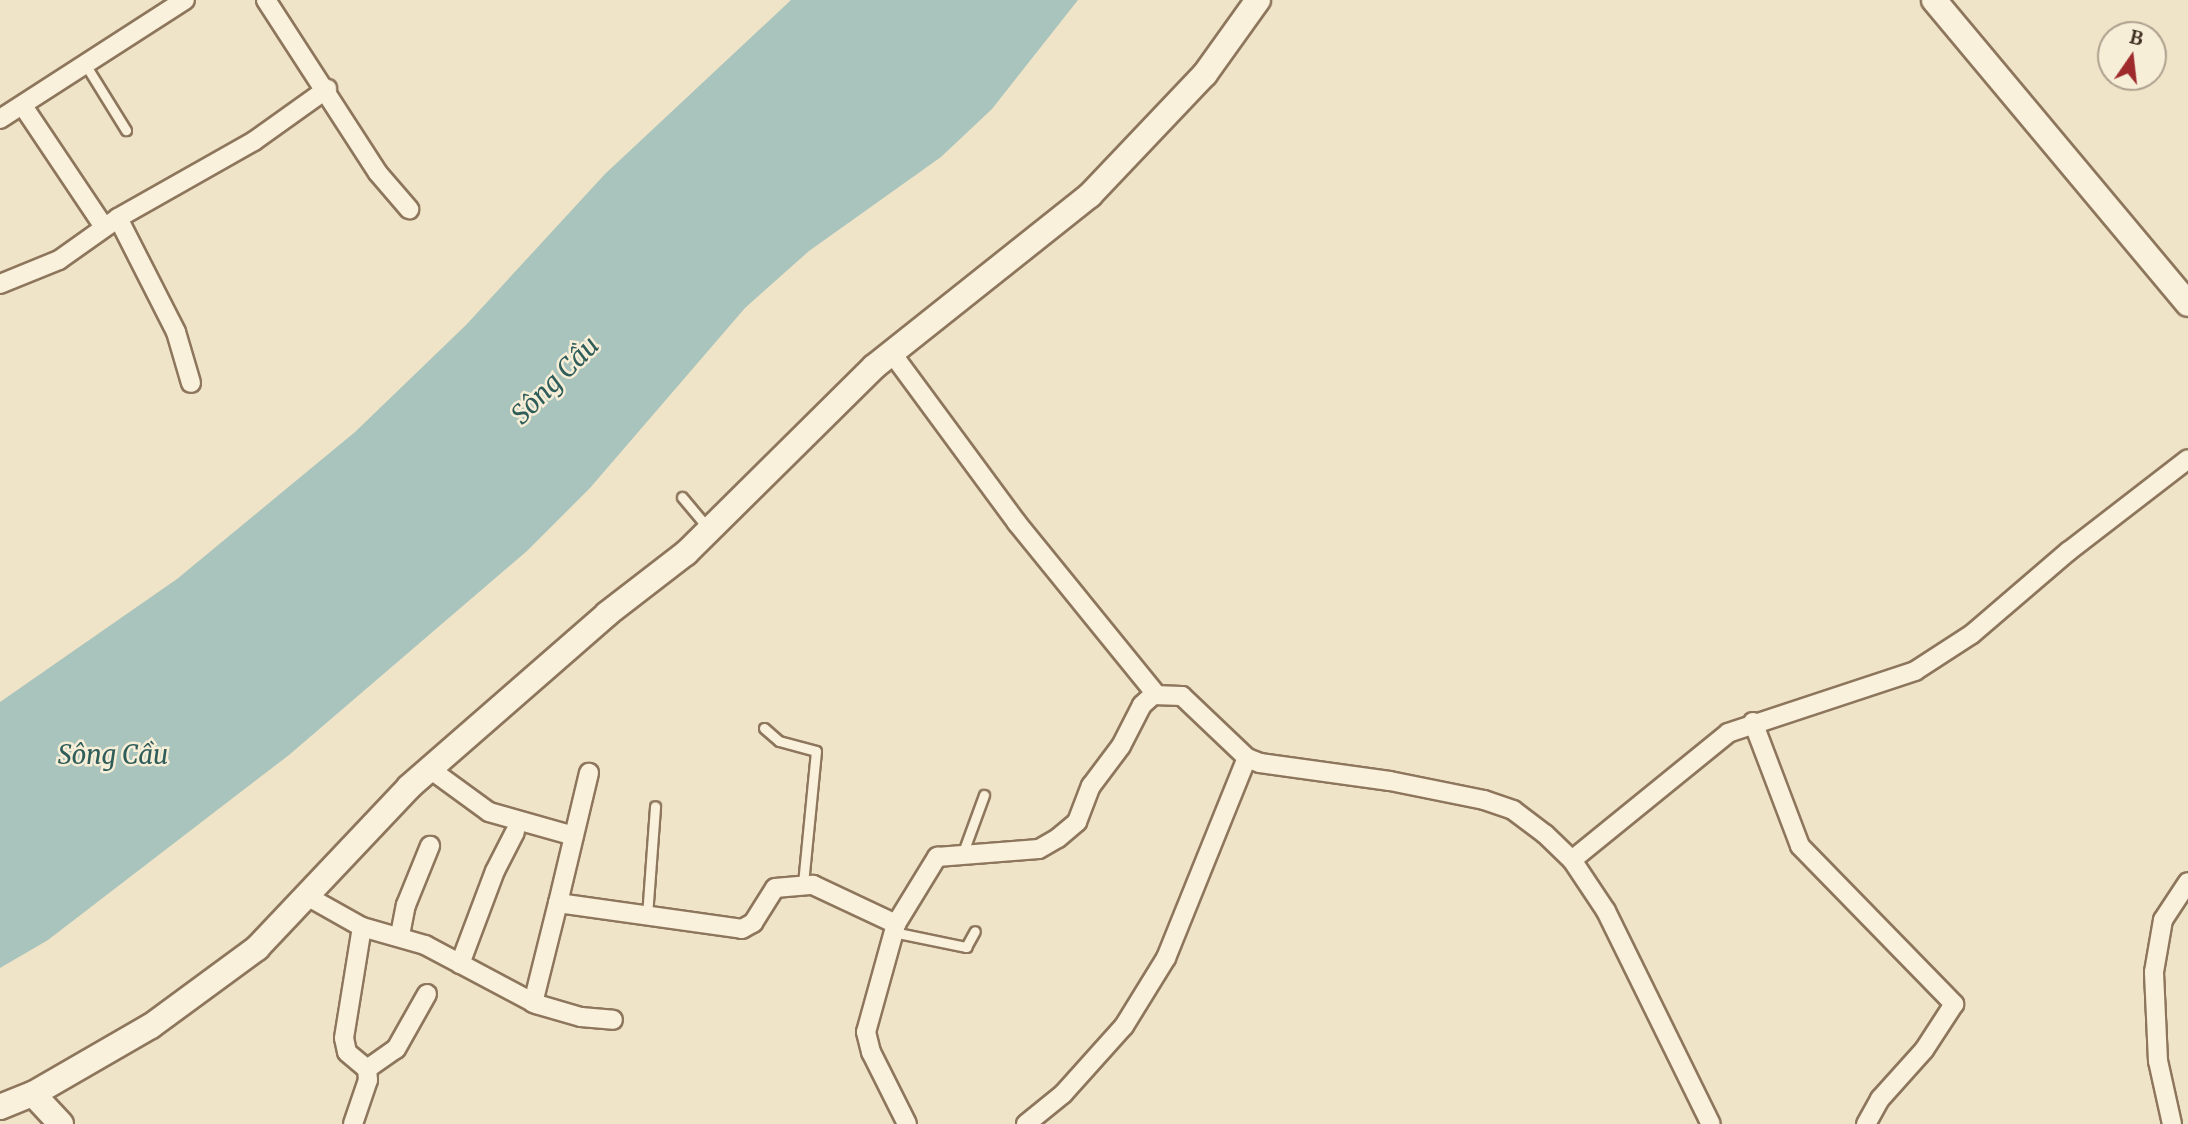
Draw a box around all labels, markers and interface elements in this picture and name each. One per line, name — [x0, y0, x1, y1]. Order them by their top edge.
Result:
north arrow — [2097, 21, 2167, 91]
text: B — [2127, 24, 2146, 51]
water label: Sông Cầu — [505, 330, 605, 430]
water label: Sông Cầu — [58, 739, 168, 771]

